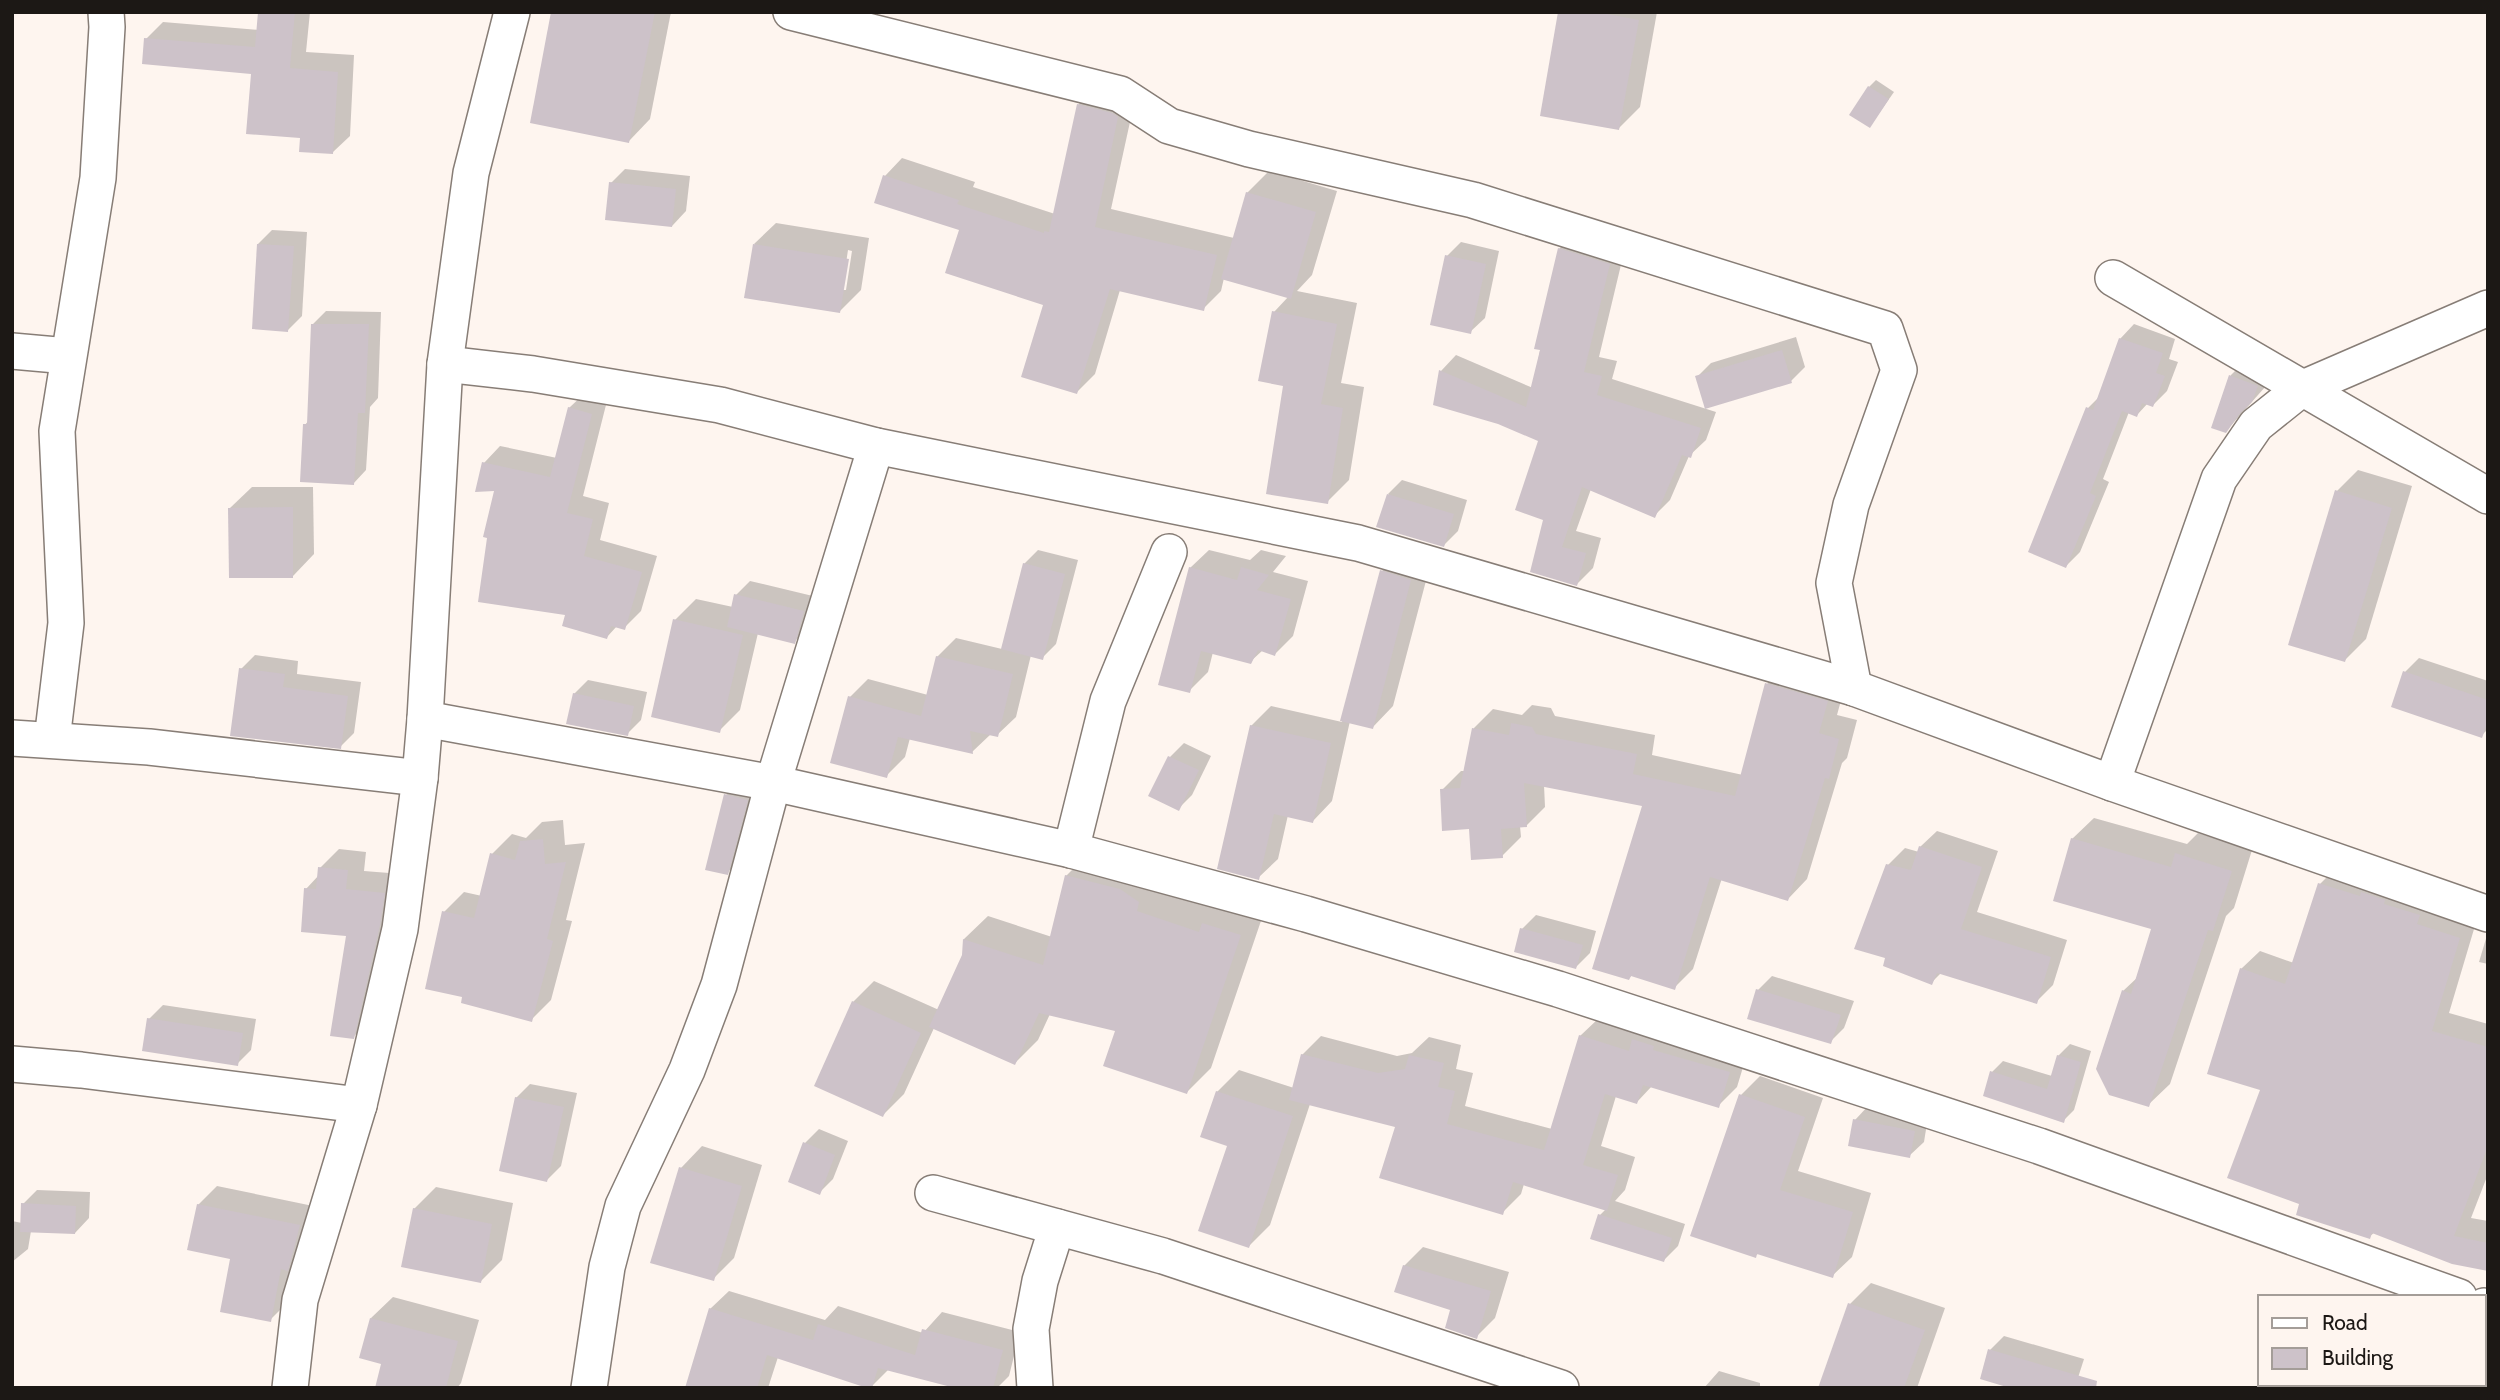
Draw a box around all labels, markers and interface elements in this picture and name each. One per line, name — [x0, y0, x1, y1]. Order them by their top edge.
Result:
legend — [2258, 1295, 2486, 1386]
text: Road — [2322, 1310, 2368, 1335]
text: Building — [2322, 1345, 2394, 1370]

